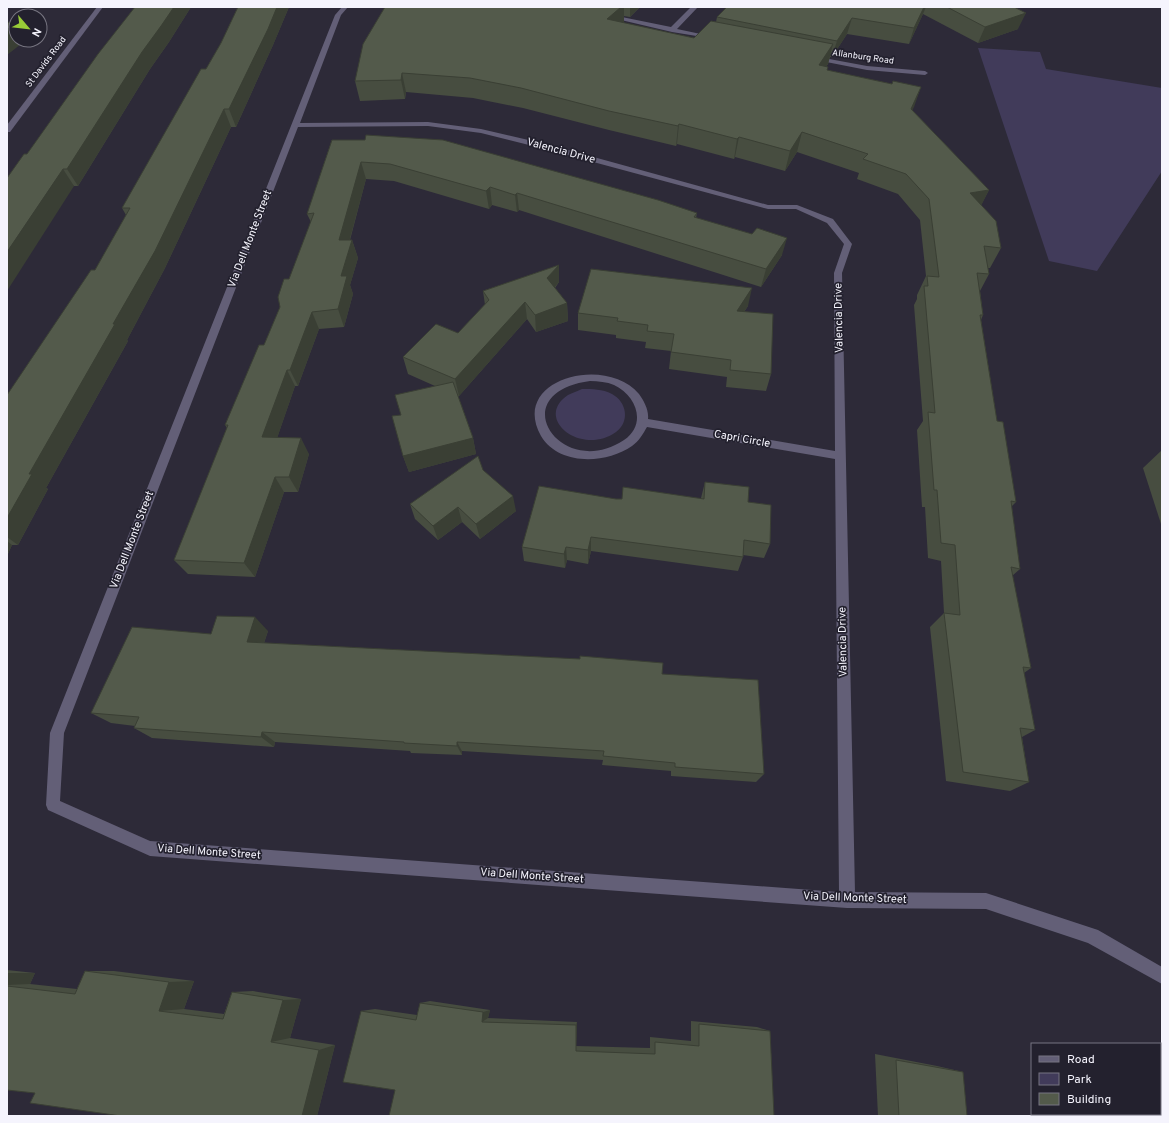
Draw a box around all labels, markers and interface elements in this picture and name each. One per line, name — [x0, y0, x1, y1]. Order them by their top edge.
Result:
north arrow — [8, 8, 48, 48]
text: N — [28, 25, 44, 39]
street label: St Davids Road — [23, 34, 69, 90]
street label: Allanburg Road — [831, 47, 895, 67]
street label: Valencia Drive — [525, 135, 597, 167]
street label: Via Dell Monte Street — [225, 188, 275, 290]
street label: Valencia Drive — [831, 283, 847, 353]
street label: Capri Circle — [713, 427, 771, 451]
street label: Via Dell Monte Street — [107, 489, 157, 591]
street label: Valencia Drive — [835, 607, 851, 677]
street label: Via Dell Monte Street — [157, 841, 261, 863]
street label: Via Dell Monte Street — [480, 865, 584, 887]
street label: Via Dell Monte Street — [803, 889, 907, 907]
legend — [1031, 1043, 1161, 1115]
text: Road — [1067, 1052, 1095, 1068]
text: Park — [1067, 1072, 1092, 1088]
text: Building — [1067, 1092, 1111, 1108]

